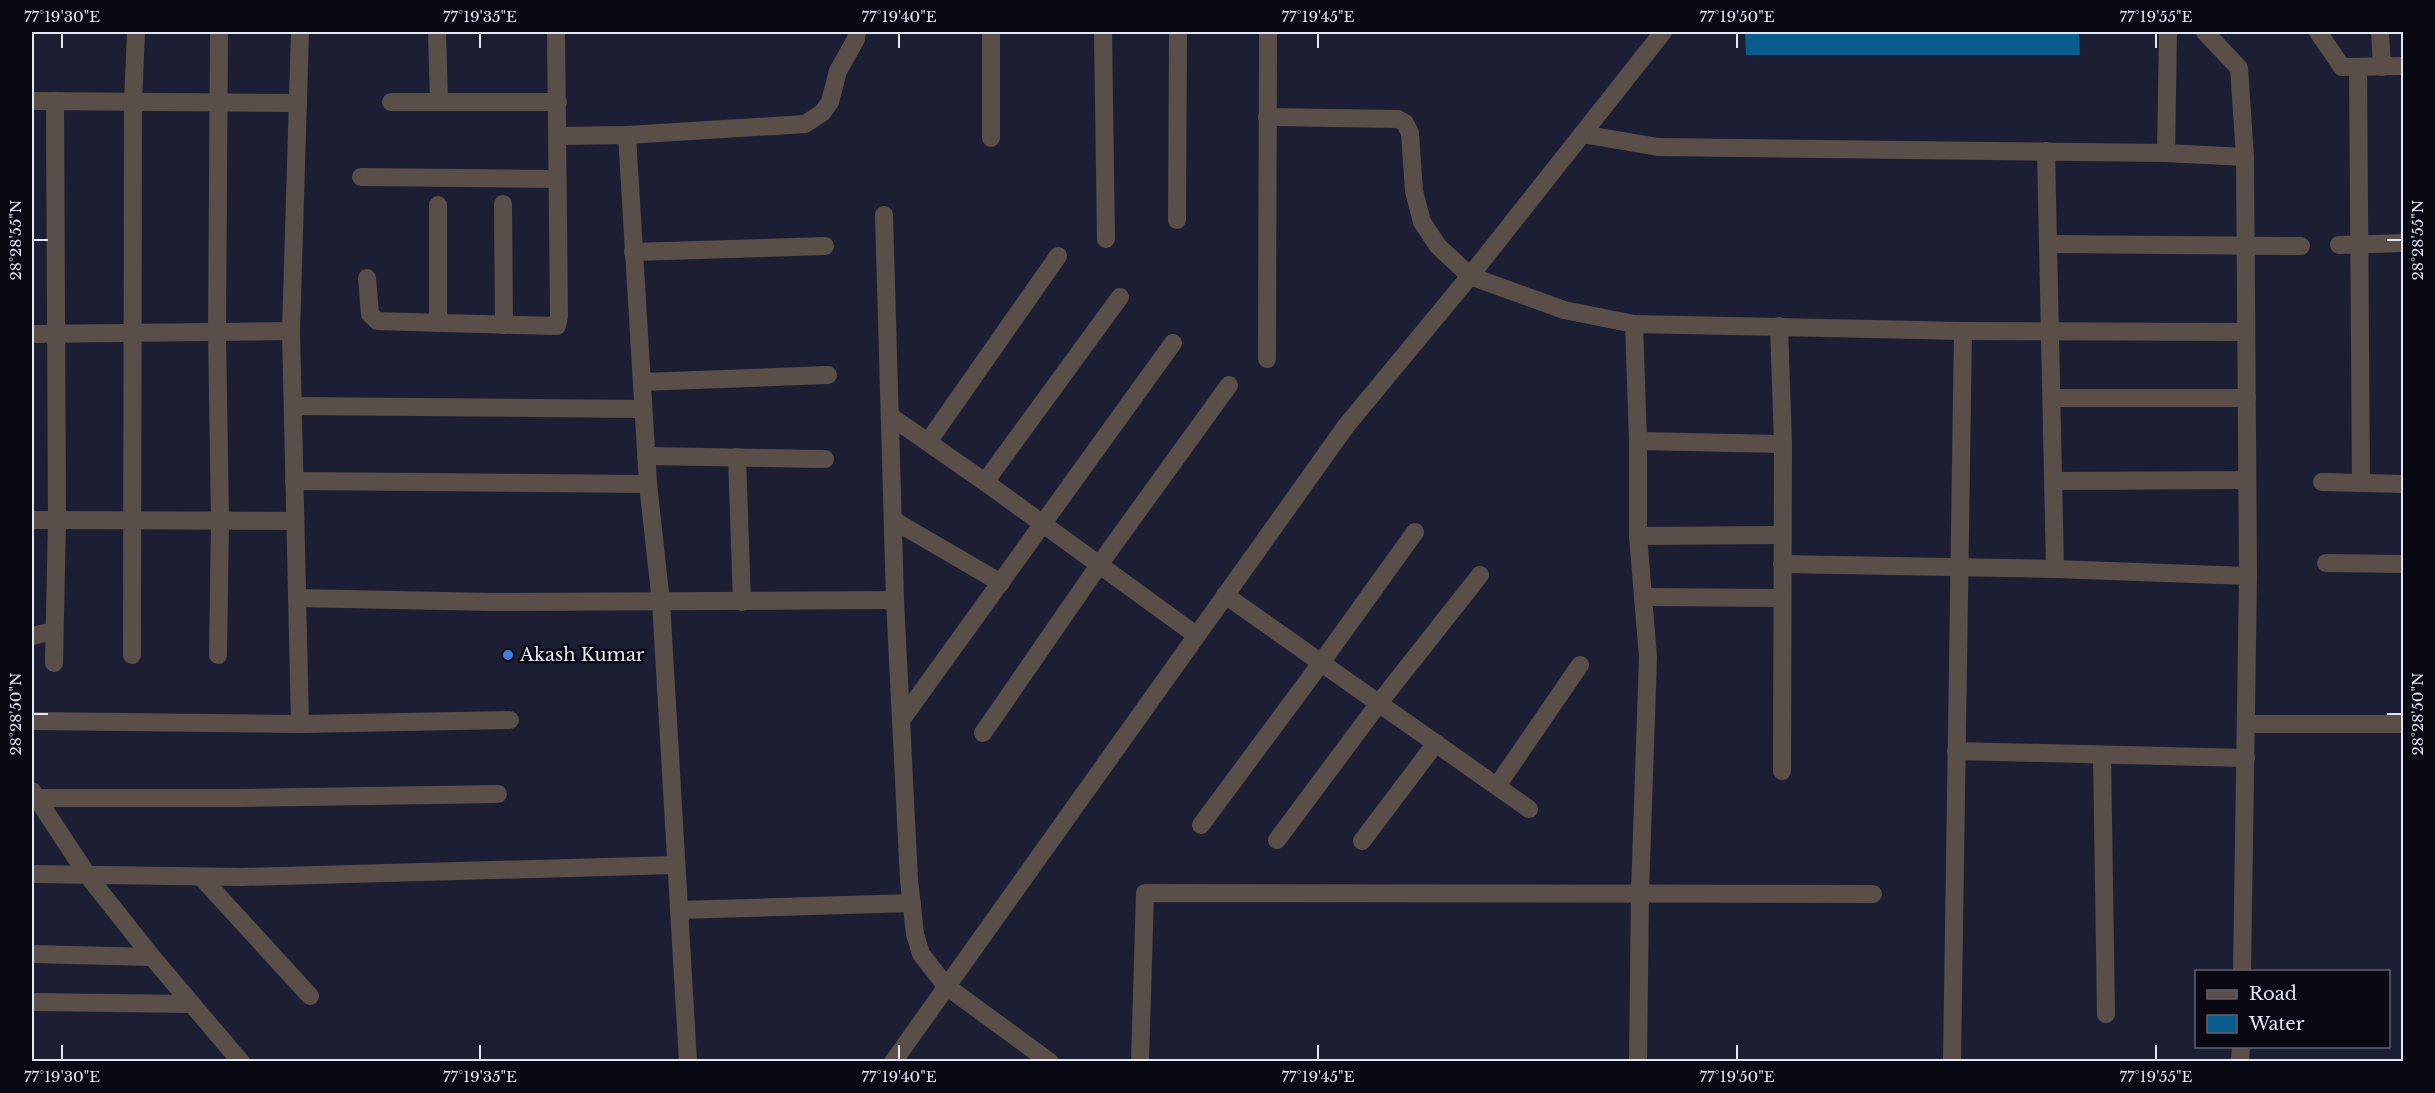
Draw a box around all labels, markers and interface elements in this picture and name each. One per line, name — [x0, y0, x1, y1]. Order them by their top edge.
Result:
text: 77°19'30"E — [24, 7, 100, 26]
text: 77°19'35"E — [443, 7, 517, 26]
text: 77°19'40"E — [861, 7, 937, 26]
text: 77°19'45"E — [1282, 7, 1355, 26]
text: 77°19'50"E — [1699, 7, 1775, 26]
text: 77°19'55"E — [2120, 7, 2193, 26]
text: 28°28'55"N — [6, 200, 25, 280]
text: 28°28'55"N — [2408, 200, 2427, 280]
place label: Akash Kumar — [519, 644, 645, 666]
marker: Akash Kumar — [501, 648, 515, 662]
text: 28°28'50"N — [6, 673, 25, 756]
text: 28°28'50"N — [2408, 673, 2427, 756]
legend — [2195, 970, 2390, 1048]
text: Road — [2249, 983, 2297, 1005]
text: Water — [2248, 1013, 2305, 1035]
text: 77°19'30"E — [24, 1067, 100, 1086]
text: 77°19'35"E — [443, 1067, 517, 1086]
text: 77°19'40"E — [861, 1067, 937, 1086]
text: 77°19'45"E — [1282, 1067, 1355, 1086]
text: 77°19'50"E — [1699, 1067, 1775, 1086]
text: 77°19'55"E — [2120, 1067, 2193, 1086]

